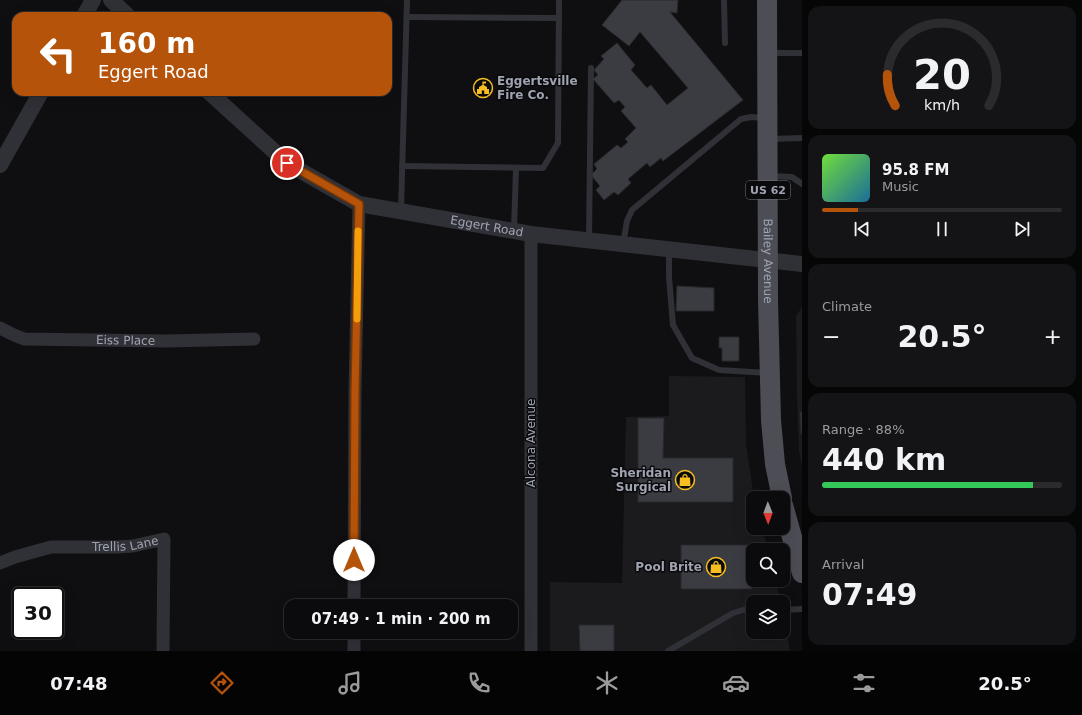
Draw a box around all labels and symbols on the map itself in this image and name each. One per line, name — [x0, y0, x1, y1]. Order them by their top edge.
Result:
place label: Eggertsville Fire Co. — [497, 74, 578, 102]
public building icon: Eggertsville Fire Co. — [472, 77, 494, 99]
pin — [270, 146, 304, 180]
road number: US 62 — [746, 181, 790, 199]
street label: Eggert Road — [449, 213, 524, 240]
street label: Bailey Avenue — [761, 218, 775, 304]
street label: Eiss Place — [96, 333, 155, 348]
street label: Alcona Avenue — [524, 399, 538, 487]
place label: Sheridan Surgical — [610, 466, 671, 494]
shop icon: Sheridan Surgical — [674, 469, 696, 491]
north arrow — [746, 491, 790, 535]
street label: Trellis Lane — [91, 533, 160, 554]
position arrow — [333, 539, 375, 581]
shop icon: Pool Brite — [705, 556, 727, 578]
place label: Pool Brite — [635, 560, 702, 574]
speed limit sign: 30 — [12, 587, 64, 639]

